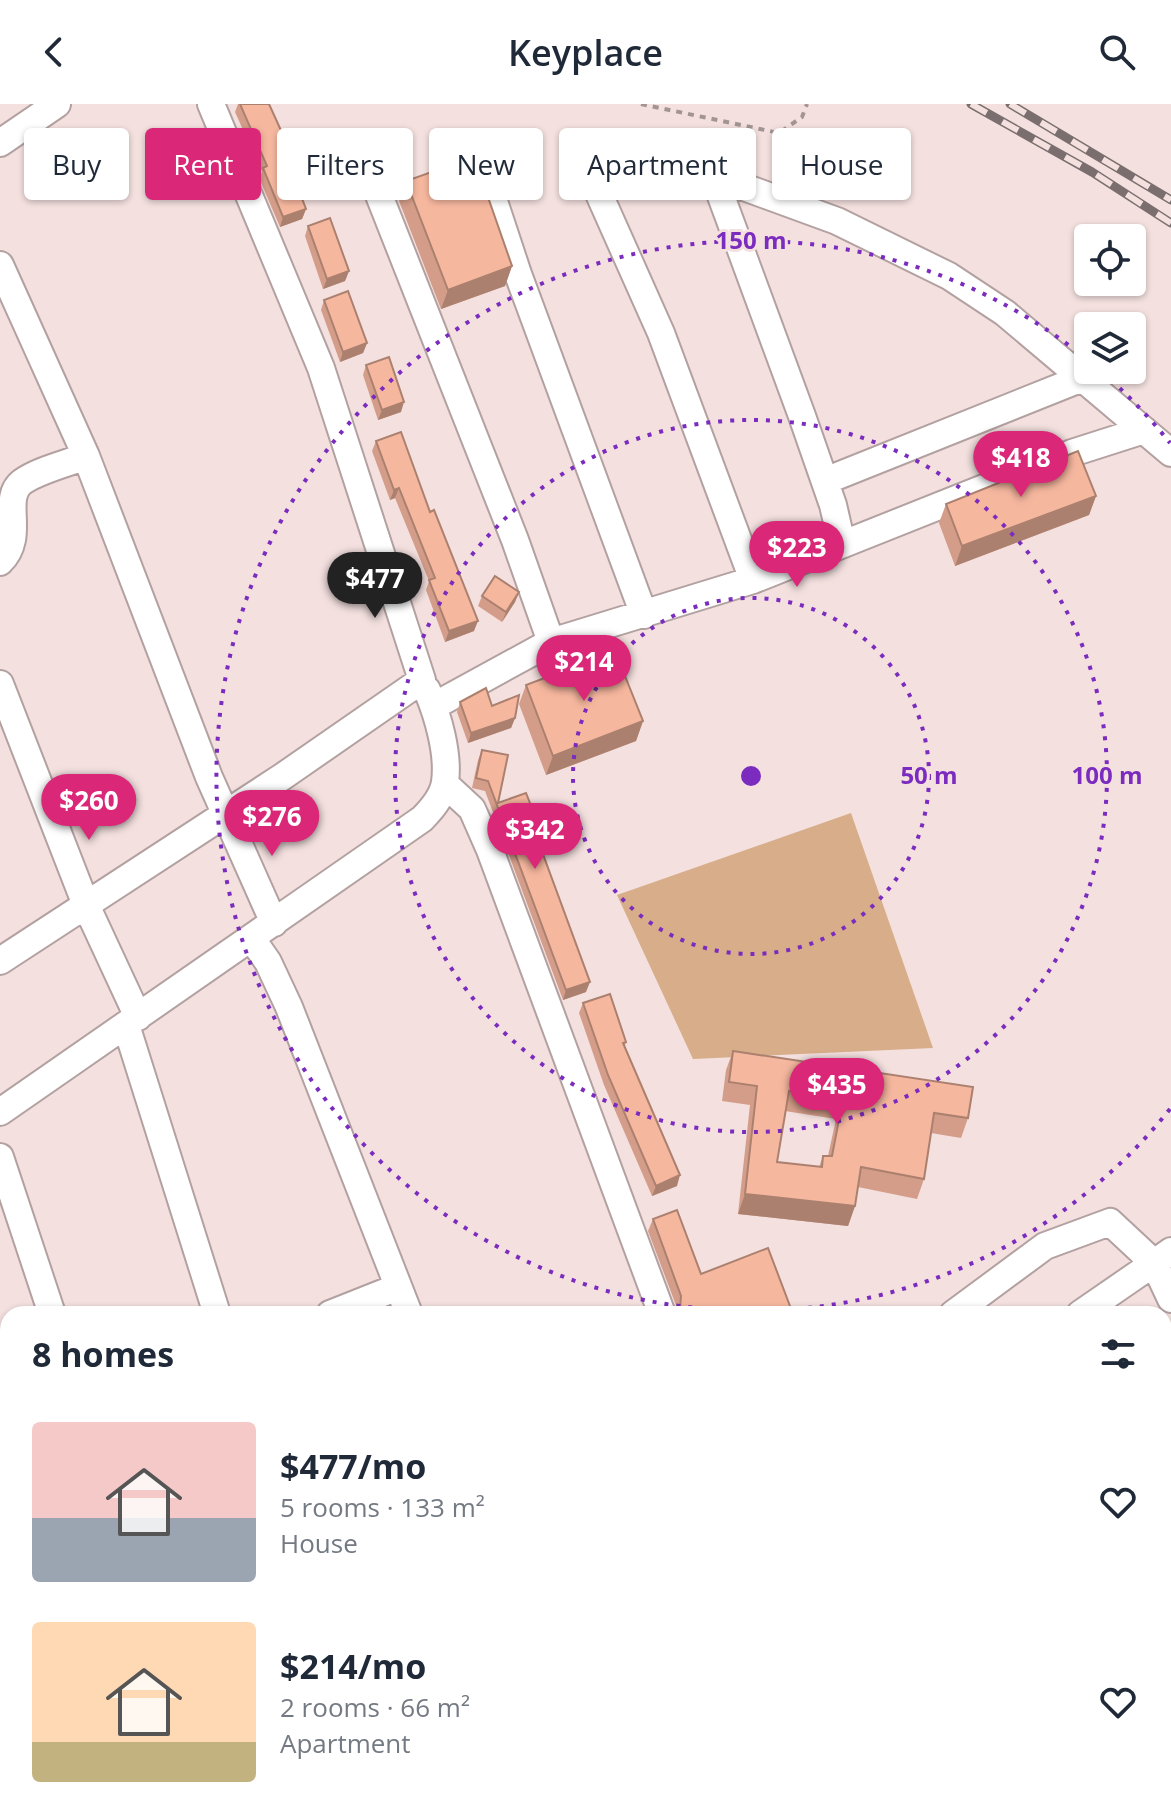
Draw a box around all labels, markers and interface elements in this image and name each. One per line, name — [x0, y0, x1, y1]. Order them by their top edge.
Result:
text: Keyplace — [508, 28, 663, 77]
icon: back — [32, 30, 76, 74]
icon: search — [1095, 30, 1139, 74]
chip: Buy — [24, 128, 129, 200]
chip: Rent — [145, 128, 261, 200]
chip: Filters — [277, 128, 413, 200]
chip: New — [429, 128, 543, 200]
chip: Apartment — [559, 128, 756, 200]
chip: House — [772, 128, 911, 200]
text: 150 m — [716, 223, 786, 256]
map controls — [1074, 224, 1146, 384]
button: locate — [1074, 224, 1146, 296]
button: layers — [1074, 312, 1146, 384]
pin: $418 — [974, 431, 1068, 499]
text: $418 — [991, 439, 1051, 475]
pin: $223 — [750, 521, 844, 589]
text: $223 — [767, 529, 827, 565]
pin: $477 — [328, 552, 422, 620]
text: $477 — [345, 560, 405, 596]
pin: $214 — [537, 635, 631, 703]
text: $214 — [554, 643, 614, 679]
text: 50 m — [900, 758, 958, 791]
text: 100 m — [1072, 758, 1142, 791]
centre of rings — [737, 762, 765, 790]
pin: $260 — [42, 774, 136, 842]
text: $260 — [59, 782, 119, 818]
pin: $276 — [225, 790, 319, 858]
text: $276 — [242, 798, 302, 834]
pin: $342 — [488, 803, 582, 871]
text: $342 — [505, 811, 565, 847]
pin: $435 — [790, 1058, 884, 1126]
text: $435 — [807, 1066, 867, 1102]
text: 8 homes — [32, 1331, 174, 1377]
icon: filters — [1096, 1332, 1140, 1376]
text: $477/mo — [280, 1443, 426, 1489]
icon: home — [96, 1454, 192, 1550]
icon: heart — [1096, 1480, 1140, 1524]
text: 5 rooms · 133 m² — [280, 1489, 485, 1525]
text: House — [280, 1525, 358, 1561]
text: $214/mo — [280, 1643, 426, 1689]
icon: home — [96, 1654, 192, 1750]
icon: heart — [1096, 1680, 1140, 1724]
text: 2 rooms · 66 m² — [280, 1689, 470, 1725]
text: Apartment — [280, 1725, 411, 1761]

